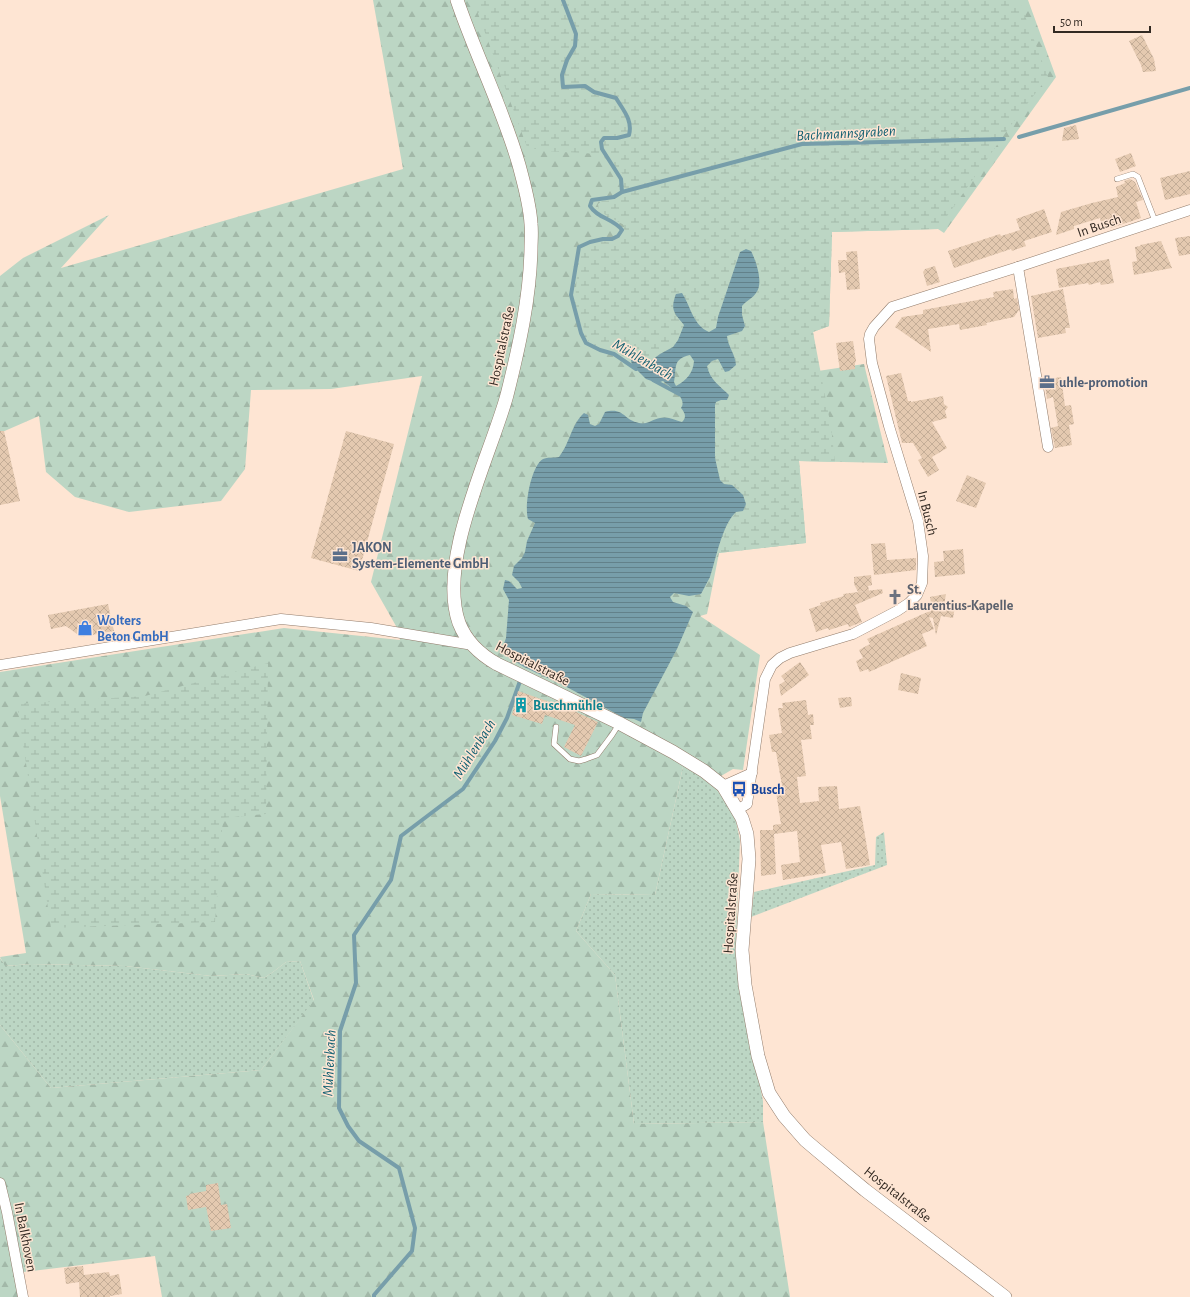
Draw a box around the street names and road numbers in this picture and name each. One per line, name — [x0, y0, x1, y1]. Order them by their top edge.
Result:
street label: In Busch — [1075, 212, 1123, 240]
street label: Hospitalstraße — [487, 305, 517, 387]
street label: In Busch — [915, 489, 939, 537]
street label: Hospitalstraße — [493, 639, 572, 689]
street label: Hospitalstraße — [721, 872, 741, 954]
street label: Hospitalstraße — [861, 1164, 934, 1225]
street label: In Balkhoven — [11, 1201, 39, 1273]

